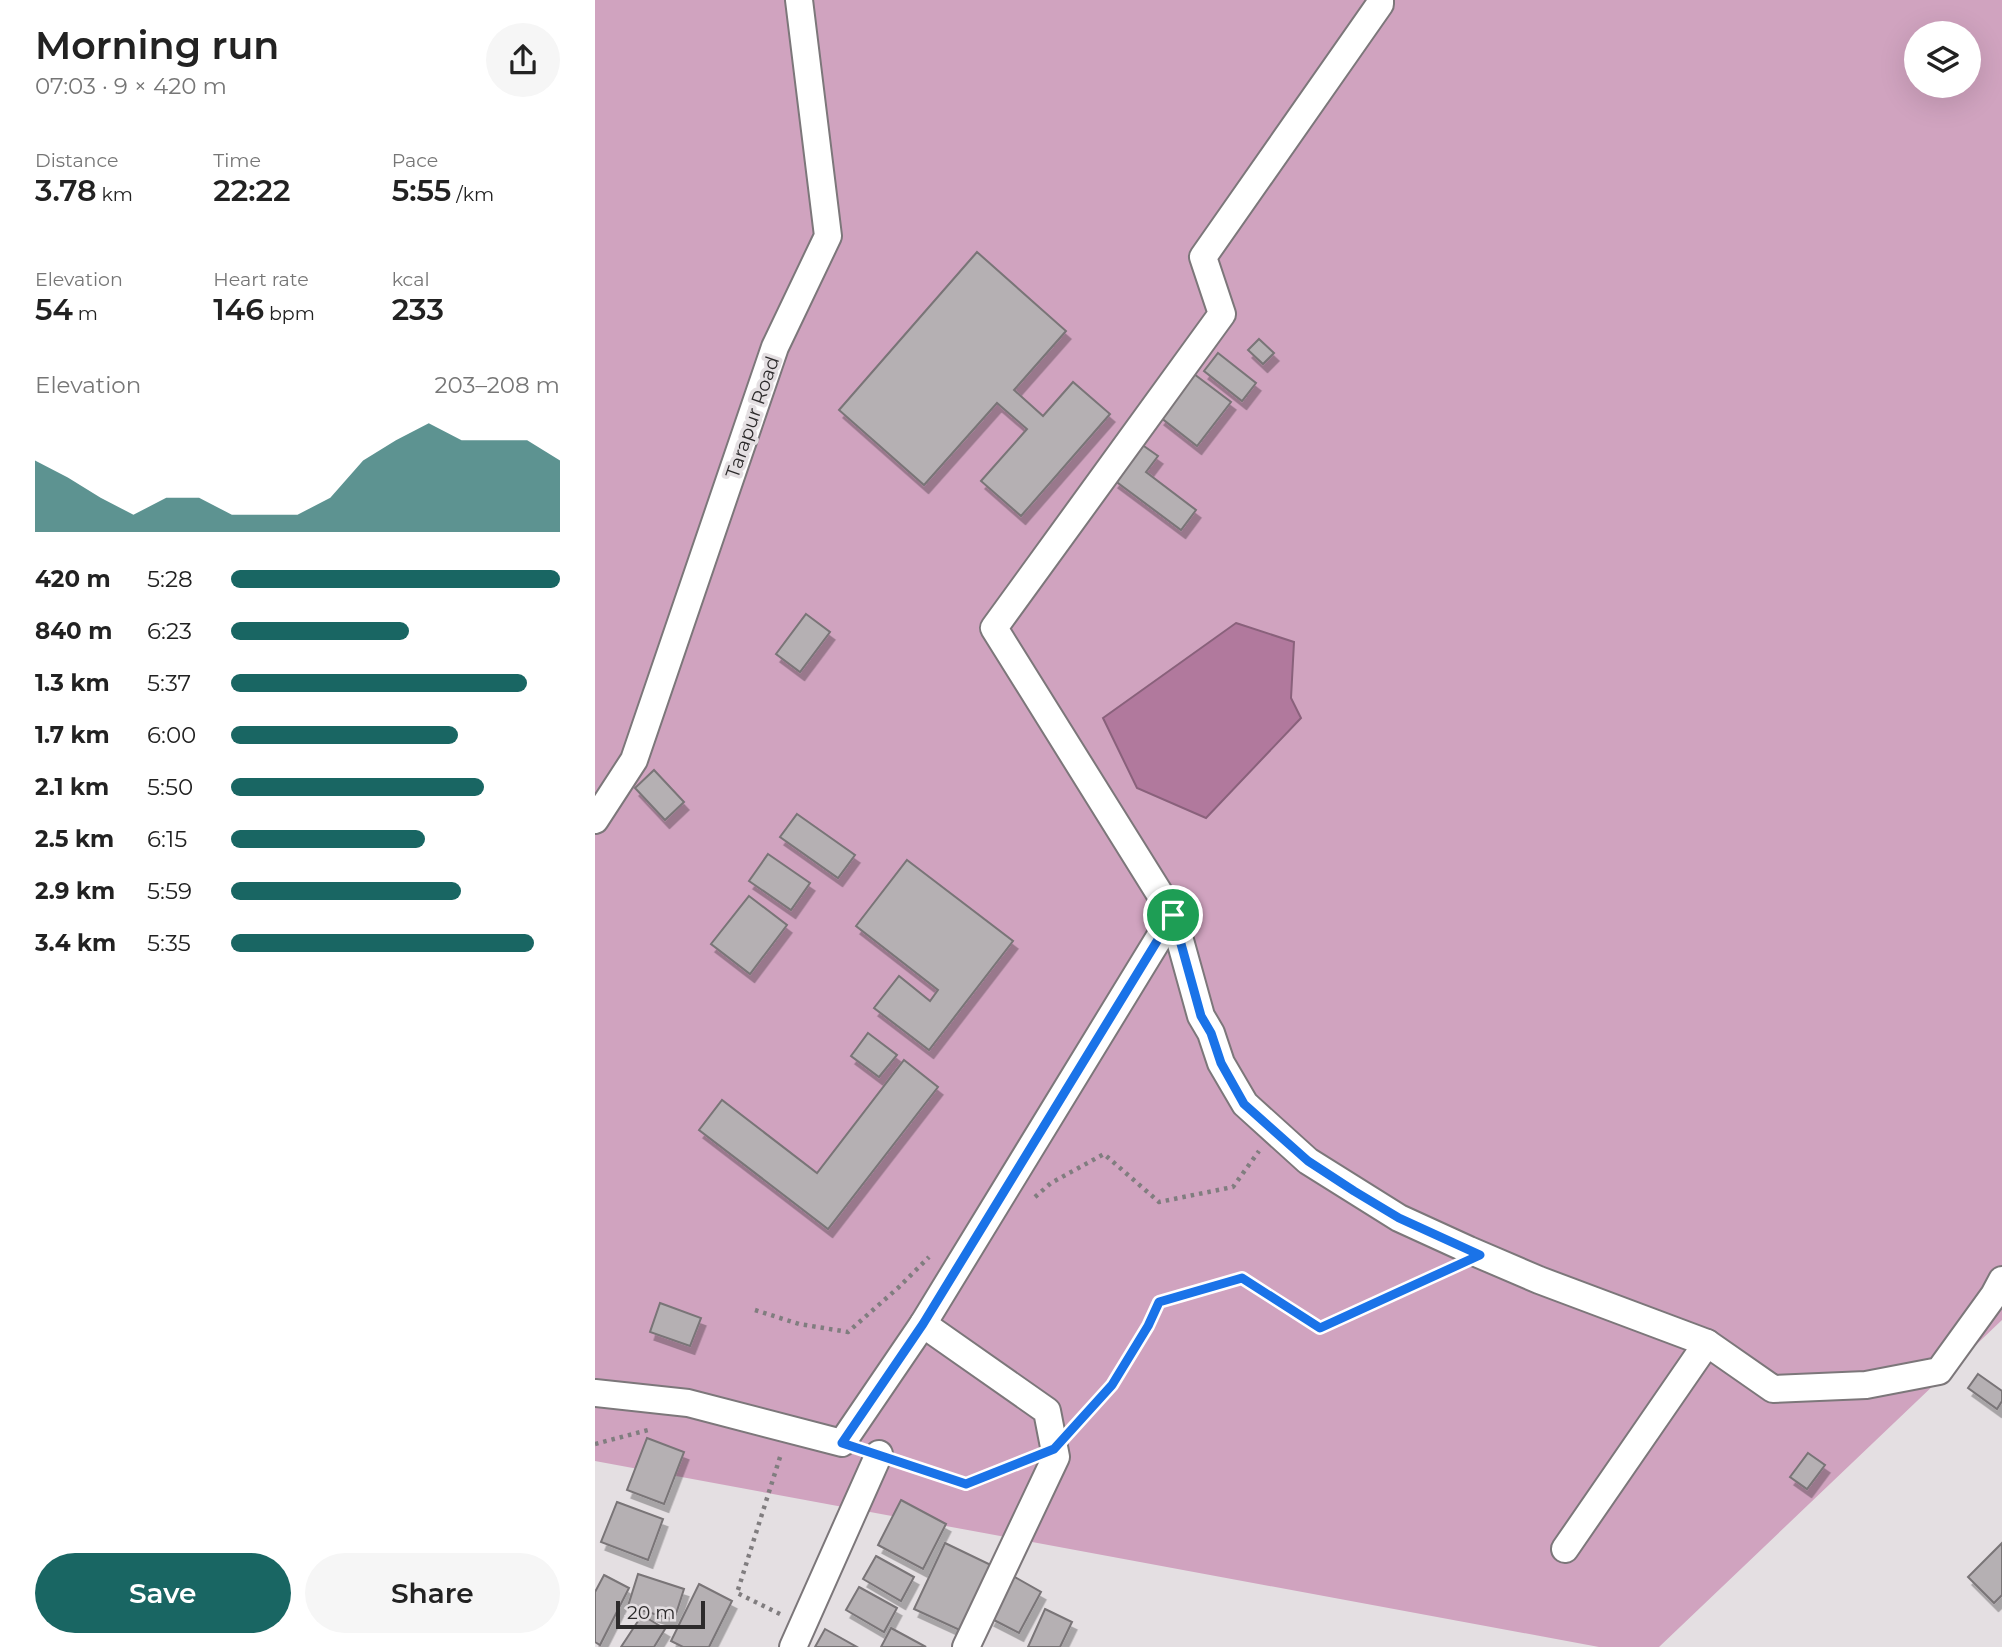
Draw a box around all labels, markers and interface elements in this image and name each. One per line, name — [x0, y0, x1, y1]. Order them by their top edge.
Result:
map controls — [1904, 21, 1981, 98]
button: layers — [1904, 21, 1981, 98]
text: Morning run — [35, 22, 279, 69]
button: share — [486, 23, 560, 97]
text: 07:03 · 9 × 420 m — [35, 72, 227, 100]
text: Distance — [35, 149, 118, 172]
text: Time — [213, 149, 261, 172]
text: Pace — [392, 149, 438, 172]
text: 3.78 — [35, 172, 97, 209]
text: 22:22 — [213, 172, 291, 209]
text: 5:55 — [392, 172, 451, 209]
text: km — [97, 183, 133, 206]
text: /km — [451, 183, 494, 206]
text: Elevation — [35, 268, 123, 291]
text: Heart rate — [213, 268, 309, 291]
text: kcal — [392, 268, 430, 291]
text: 54 — [35, 291, 73, 328]
text: 146 — [213, 291, 264, 328]
text: 233 — [392, 291, 444, 328]
text: m — [73, 302, 98, 325]
text: bpm — [264, 302, 315, 325]
street label: Tarapur Road — [721, 353, 784, 481]
text: Elevation — [35, 371, 141, 399]
text: 203–208 m — [434, 371, 560, 399]
text: 420 m — [35, 565, 111, 593]
text: 5:28 — [147, 565, 193, 593]
text: 840 m — [35, 617, 112, 645]
text: 6:23 — [147, 617, 192, 645]
text: 1.3 km — [35, 669, 110, 697]
text: 5:37 — [147, 669, 191, 697]
text: 1.7 km — [35, 721, 110, 749]
text: 6:00 — [147, 721, 196, 749]
text: 2.1 km — [35, 773, 109, 801]
text: 5:50 — [147, 773, 193, 801]
text: 2.5 km — [35, 825, 114, 853]
text: 6:15 — [147, 825, 187, 853]
text: 2.9 km — [35, 877, 115, 905]
text: 5:59 — [147, 877, 192, 905]
pin — [1143, 885, 1203, 945]
icon: arrive — [1154, 896, 1192, 934]
text: 3.4 km — [35, 929, 116, 957]
text: 5:35 — [147, 929, 191, 957]
button: Save — [35, 1553, 291, 1633]
button: Share — [305, 1553, 560, 1633]
scale bar — [616, 1598, 705, 1630]
text: 20 m — [627, 1601, 675, 1624]

